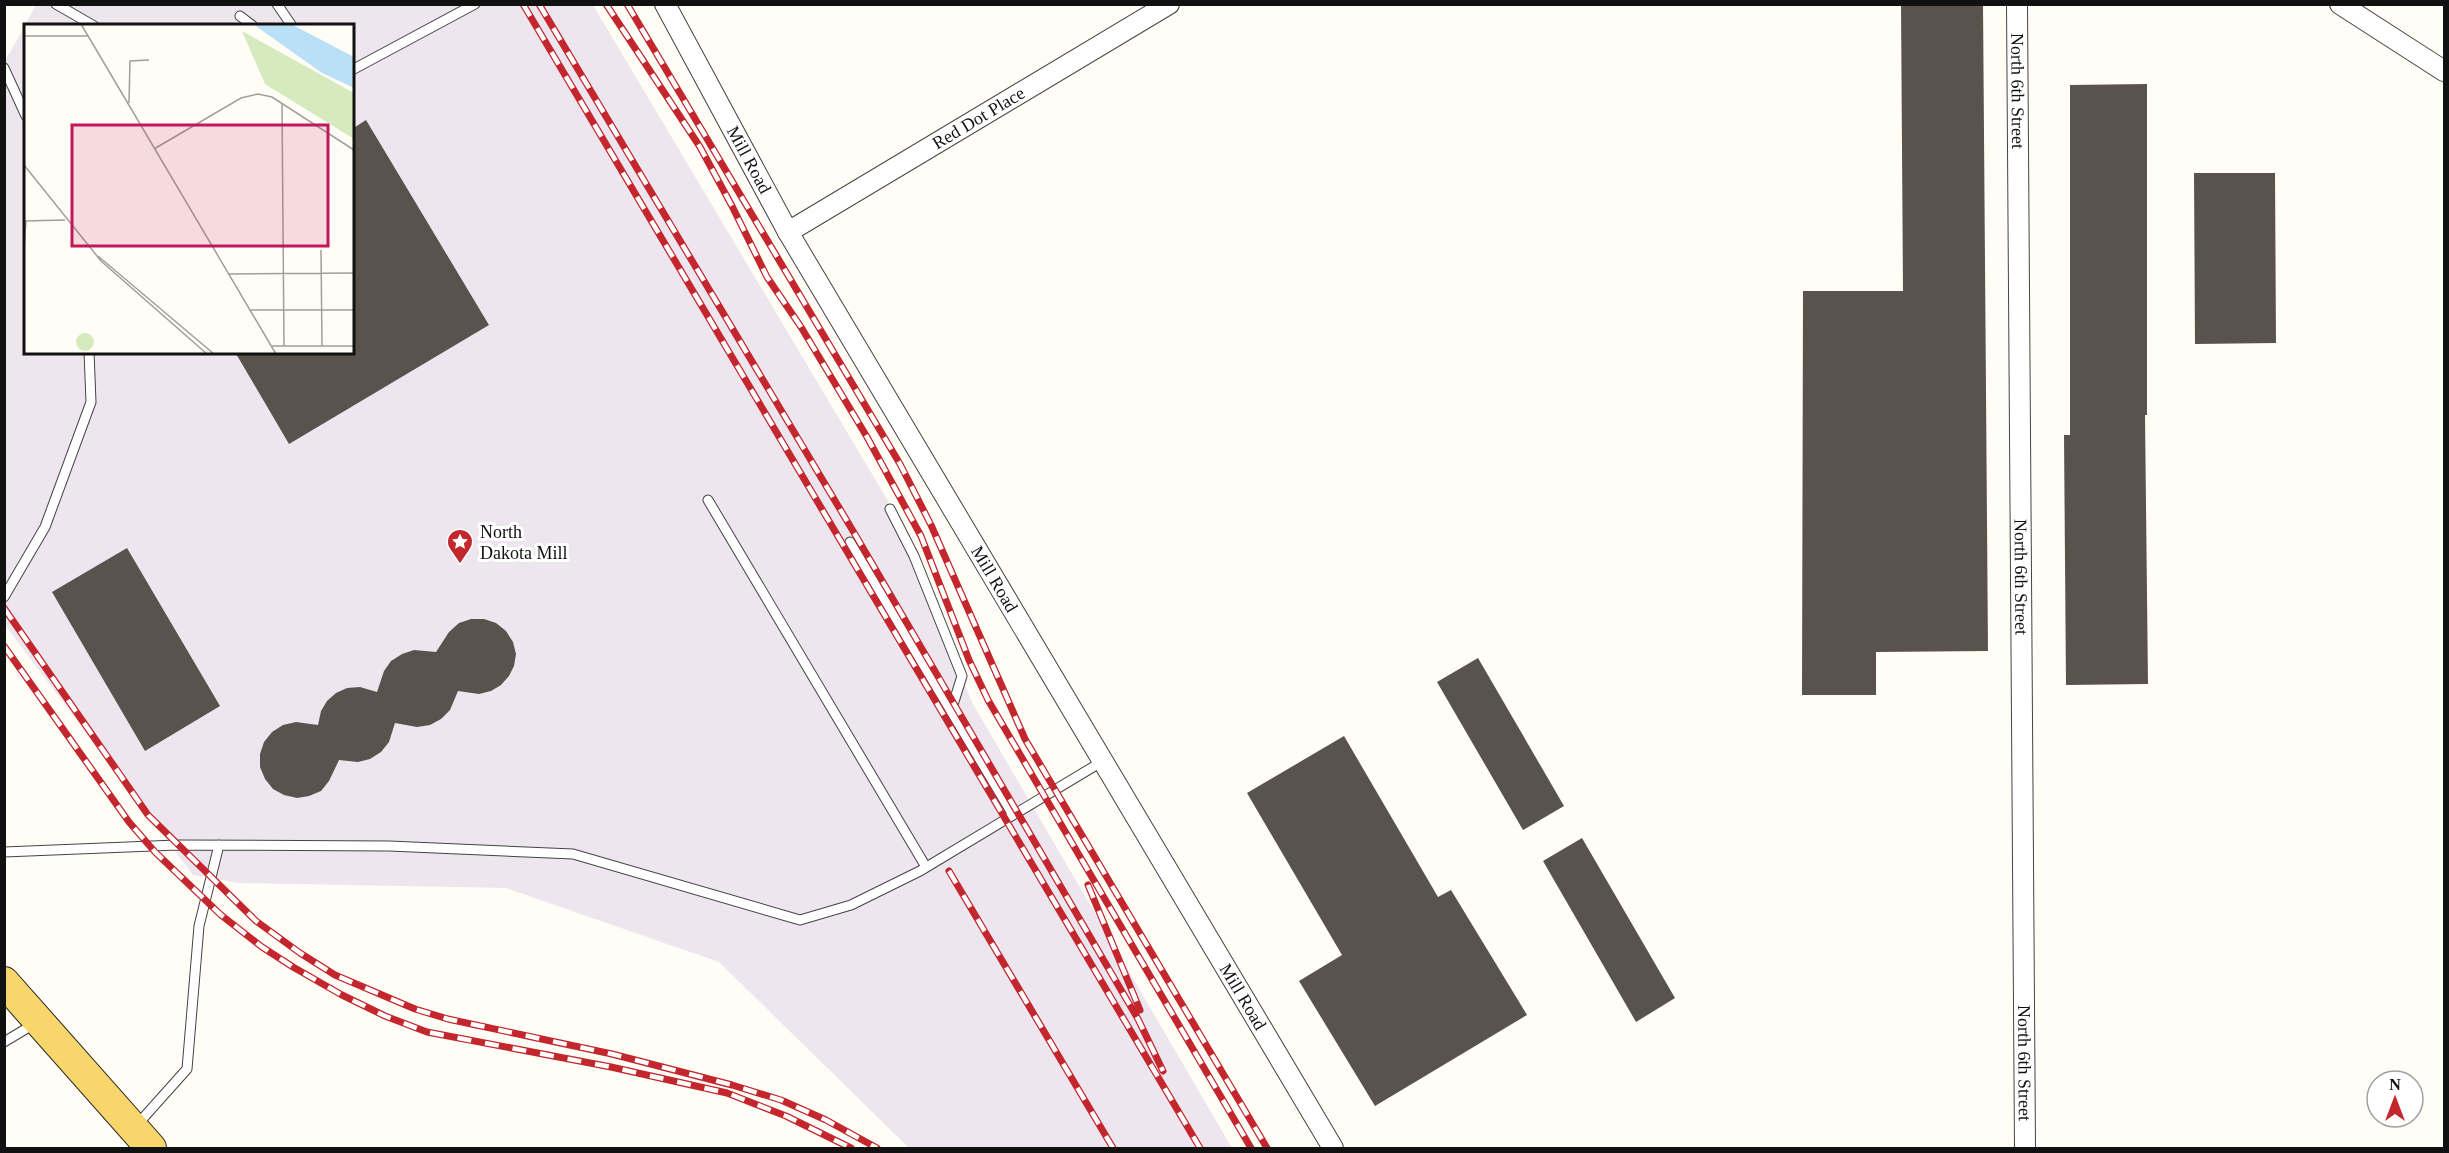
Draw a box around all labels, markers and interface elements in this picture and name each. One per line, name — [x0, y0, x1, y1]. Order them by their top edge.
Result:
inset map — [24, 24, 354, 354]
street label: North 6th Street — [2007, 33, 2028, 149]
street label: Red Dot Place — [929, 83, 1028, 153]
street label: Mill Road — [723, 123, 775, 197]
street label: North 6th Street — [2011, 519, 2031, 635]
place label: North Dakota Mill — [480, 522, 568, 563]
place icon: North Dakota Mill — [445, 527, 475, 565]
street label: Mill Road — [967, 542, 1022, 616]
street label: Mill Road — [1216, 960, 1270, 1034]
street label: North 6th Street — [2014, 1005, 2035, 1121]
north arrow — [2365, 1069, 2425, 1129]
text: N — [2389, 1076, 2401, 1093]

